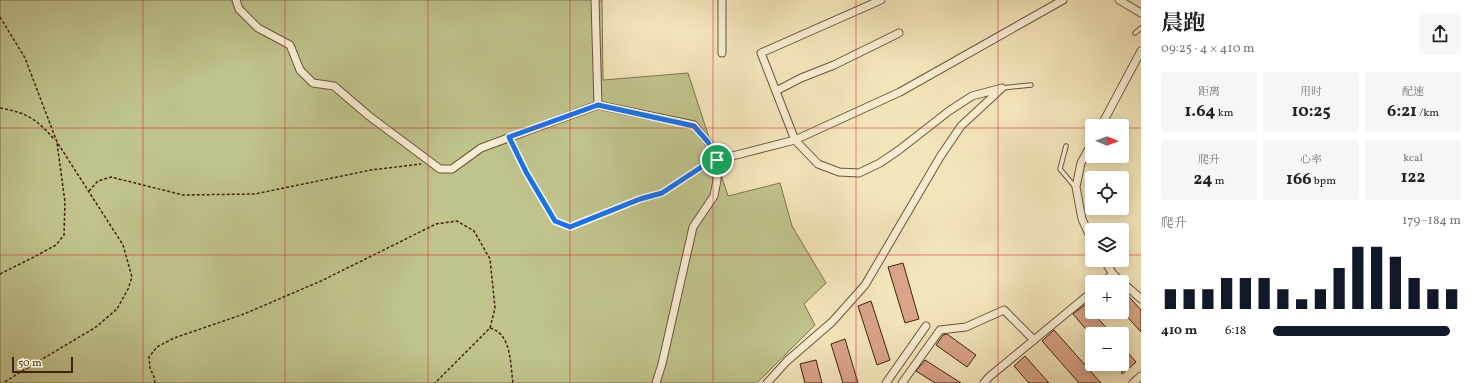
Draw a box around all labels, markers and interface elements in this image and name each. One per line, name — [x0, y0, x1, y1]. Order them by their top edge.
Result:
text: 晨跑 — [1161, 9, 1205, 40]
button: share — [1419, 13, 1461, 55]
text: 09:25 · 4 × 410 m — [1161, 40, 1255, 58]
text: 距离 — [1198, 85, 1220, 100]
text: 用时 — [1300, 85, 1322, 100]
text: 配速 — [1402, 85, 1424, 100]
text: 1.64 — [1185, 100, 1216, 123]
text: 10:25 — [1291, 100, 1331, 123]
text: 6:21 — [1387, 100, 1417, 123]
text: km — [1216, 106, 1234, 121]
text: /km — [1417, 106, 1439, 121]
north arrow — [1085, 119, 1129, 163]
map controls — [1085, 119, 1129, 371]
pin — [700, 143, 734, 177]
icon: arrive — [706, 149, 728, 171]
text: kcal — [1403, 151, 1423, 166]
text: 爬升 — [1198, 153, 1220, 168]
text: 心率 — [1300, 153, 1322, 168]
text: 122 — [1401, 166, 1425, 189]
text: 24 — [1194, 168, 1212, 191]
text: 166 — [1286, 168, 1312, 191]
button: locate — [1085, 171, 1129, 215]
text: m — [1212, 174, 1224, 189]
text: bpm — [1312, 174, 1336, 189]
text: 179–184 m — [1402, 212, 1461, 230]
text: 爬升 — [1161, 215, 1187, 233]
button: layers — [1085, 223, 1129, 267]
button: + — [1085, 275, 1129, 319]
text: 410 m — [1161, 322, 1197, 340]
text: 6:18 — [1225, 322, 1246, 340]
button: − — [1085, 327, 1129, 371]
scale bar — [12, 355, 73, 374]
text: 50 m — [18, 356, 42, 371]

